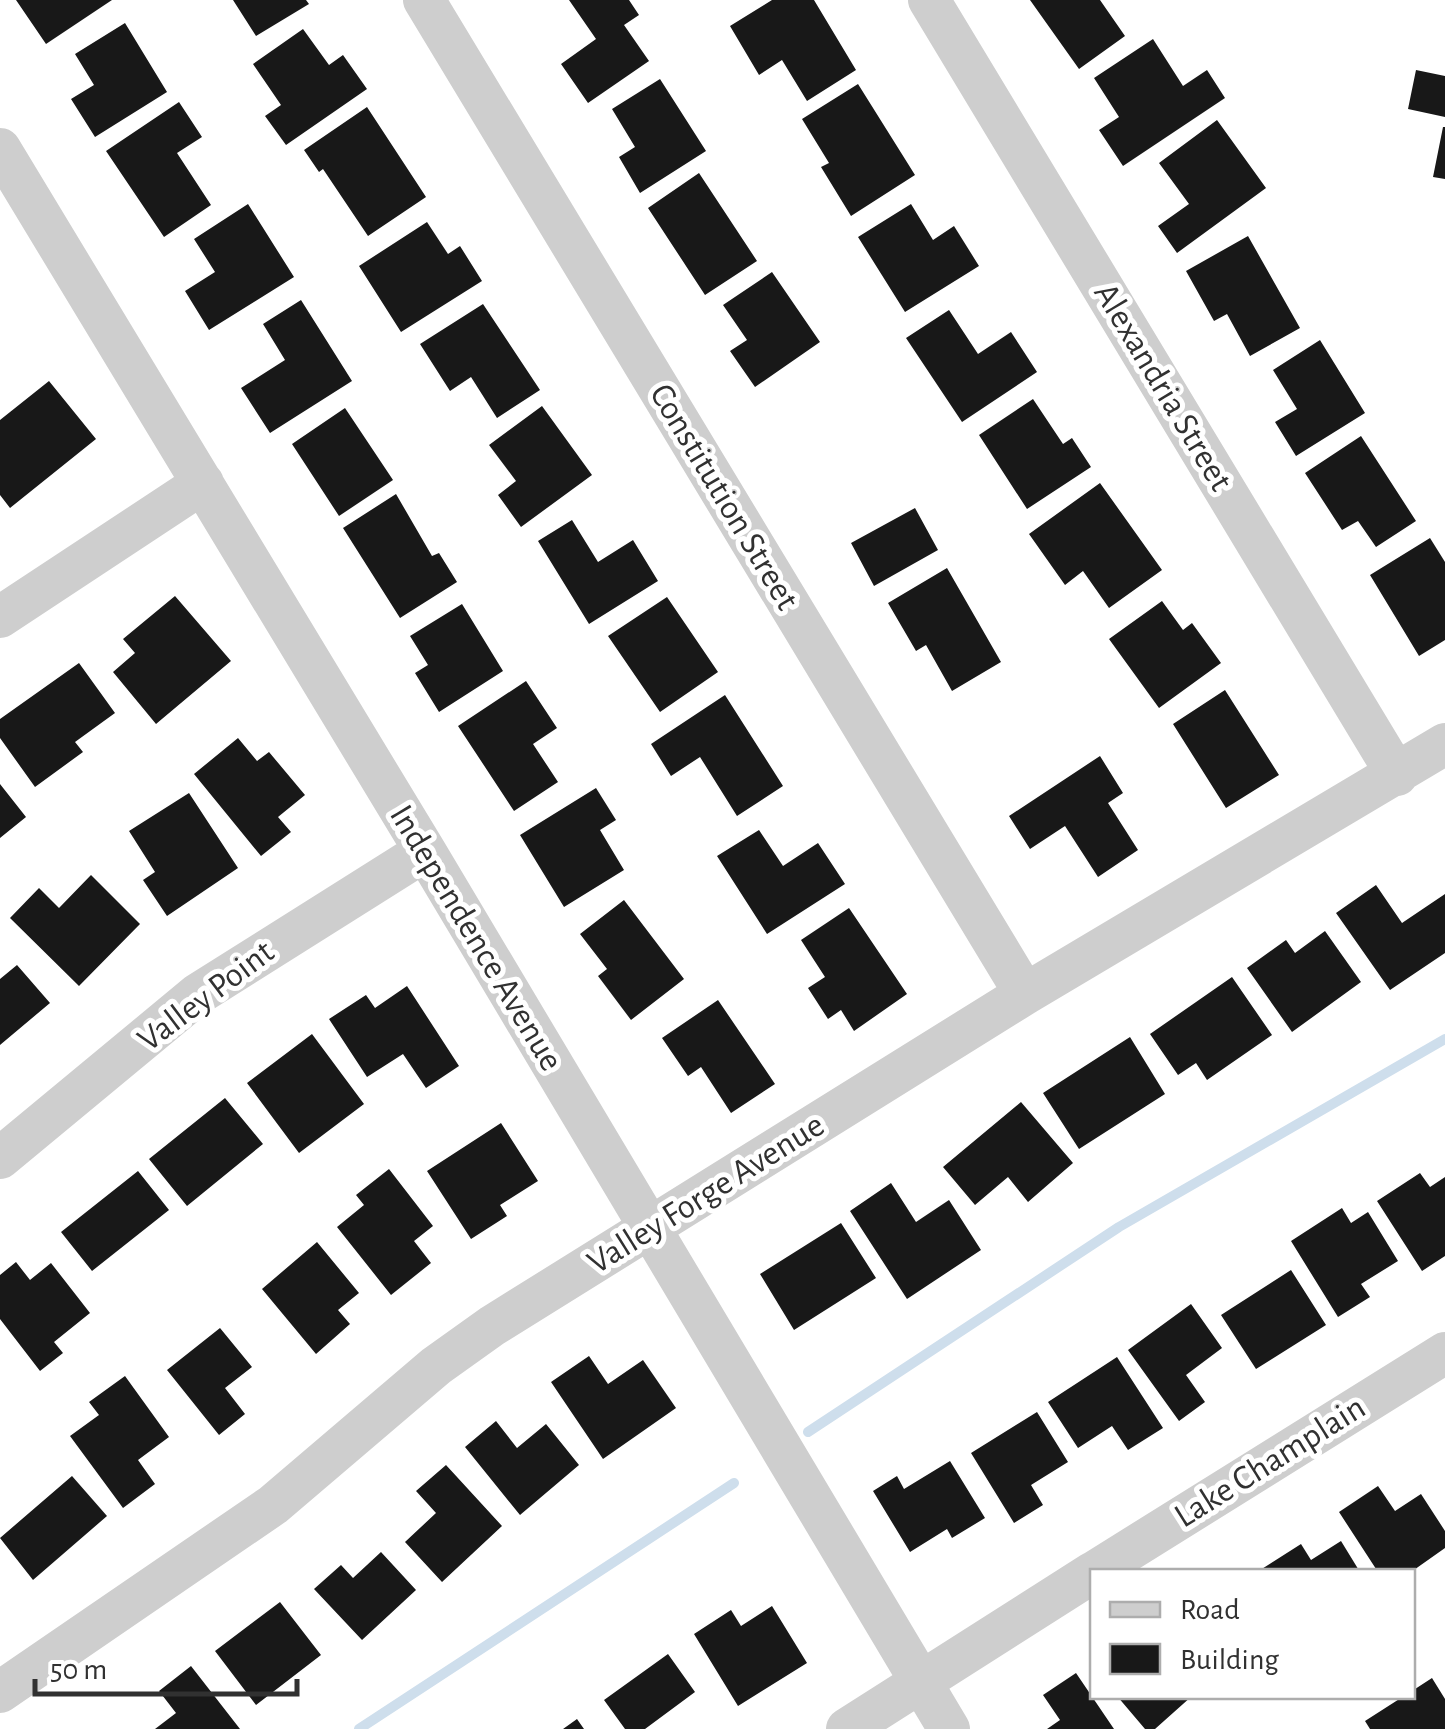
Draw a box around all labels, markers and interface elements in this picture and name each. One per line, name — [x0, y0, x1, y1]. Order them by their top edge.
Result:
street label: Alexandria Street — [1087, 277, 1239, 497]
street label: Constitution Street — [643, 378, 805, 616]
street label: Independence Avenue — [383, 799, 569, 1077]
street label: Valley Point — [132, 934, 280, 1058]
street label: Valley Forge Avenue — [582, 1107, 830, 1281]
street label: Lake Champlain — [1169, 1390, 1371, 1534]
legend — [1090, 1569, 1415, 1699]
text: Road — [1180, 1595, 1240, 1625]
scale bar — [35, 1634, 298, 1696]
text: Building — [1180, 1645, 1279, 1675]
text: 50 m — [50, 1655, 107, 1685]

